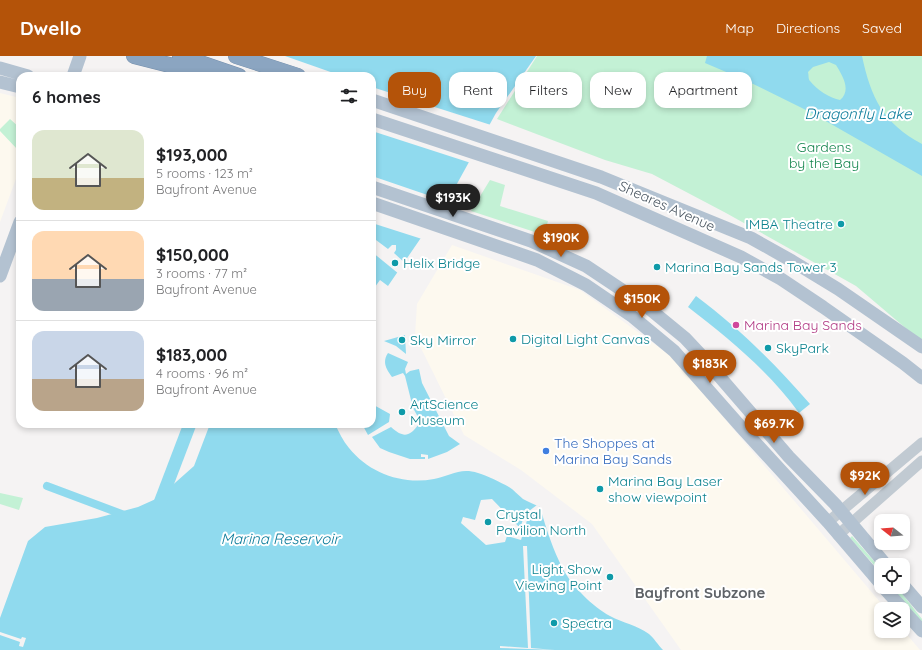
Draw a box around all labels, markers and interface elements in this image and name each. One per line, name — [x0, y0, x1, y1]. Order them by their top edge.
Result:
text: Dwello — [20, 16, 81, 40]
text: Map — [725, 19, 754, 37]
text: Directions — [776, 19, 840, 37]
text: Saved — [862, 19, 902, 37]
chip: Buy — [388, 72, 441, 108]
chip: Rent — [449, 72, 507, 108]
chip: Filters — [515, 72, 582, 108]
chip: New — [590, 72, 646, 108]
chip: Apartment — [654, 72, 752, 108]
icon: filters — [338, 85, 360, 107]
text: 6 homes — [32, 86, 101, 107]
water label: Dragonfly Lake — [805, 104, 912, 123]
park label: Gardens by the Bay — [789, 138, 859, 172]
text: $193,000 — [156, 144, 228, 165]
icon: home — [64, 146, 112, 194]
text: 5 rooms · 123 m² — [156, 165, 253, 181]
street label: Sheares Avenue — [616, 177, 718, 235]
text: Bayfront Avenue — [156, 181, 257, 197]
pin: $193K — [425, 184, 481, 218]
text: $193K — [435, 189, 471, 205]
place label: IMBA Theatre — [745, 215, 833, 233]
marker: IMBA Theatre — [836, 219, 846, 229]
pin: $190K — [533, 224, 589, 258]
text: $190K — [543, 229, 579, 245]
text: $150,000 — [156, 244, 229, 265]
icon: home — [64, 247, 112, 295]
place label: Helix Bridge — [403, 254, 480, 272]
marker: Helix Bridge — [390, 258, 400, 268]
place label: Marina Bay Sands Tower 3 — [665, 258, 837, 276]
marker: Marina Bay Sands Tower 3 — [652, 262, 662, 272]
text: 3 rooms · 77 m² — [156, 265, 247, 281]
text: Bayfront Avenue — [156, 281, 257, 297]
pin: $150K — [614, 285, 670, 319]
text: $150K — [624, 290, 660, 306]
place label: Marina Bay Sands — [744, 316, 862, 334]
marker: Marina Bay Sands — [731, 320, 741, 330]
place label: Digital Light Canvas — [521, 330, 650, 348]
place label: Sky Mirror — [410, 331, 477, 349]
marker: Digital Light Canvas — [508, 334, 518, 344]
marker: Sky Mirror — [397, 335, 407, 345]
place label: SkyPark — [776, 339, 829, 357]
marker: SkyPark — [763, 343, 773, 353]
text: $183,000 — [156, 344, 227, 365]
icon: home — [64, 347, 112, 395]
pin: $183K — [682, 350, 738, 384]
text: $183K — [692, 355, 728, 371]
text: 4 rooms · 96 m² — [156, 365, 248, 381]
text: Bayfront Avenue — [156, 381, 257, 397]
place label: ArtScience Museum — [410, 395, 479, 429]
marker: ArtScience Museum — [397, 407, 407, 417]
pin: $69.7K — [741, 410, 807, 444]
text: $69.7K — [754, 415, 794, 431]
place label: The Shoppes at Marina Bay Sands — [554, 434, 672, 468]
marker: The Shoppes at Marina Bay Sands — [541, 446, 551, 456]
pin: $92K — [841, 462, 889, 496]
text: $92K — [849, 467, 881, 483]
place label: Marina Bay Laser show viewpoint — [608, 472, 723, 506]
marker: Marina Bay Laser show viewpoint — [595, 484, 605, 494]
place label: Crystal Pavilion North — [496, 505, 586, 539]
north arrow — [874, 514, 910, 550]
map controls — [874, 514, 910, 638]
marker: Crystal Pavilion North — [483, 517, 493, 527]
water label: Marina Reservoir — [221, 529, 342, 548]
button: locate — [874, 558, 910, 594]
place label: Light Show Viewing Point — [515, 560, 602, 594]
marker: Light Show Viewing Point — [605, 572, 615, 582]
district label: Bayfront Subzone — [635, 583, 766, 602]
button: layers — [874, 602, 910, 638]
place label: Spectra — [562, 614, 612, 632]
marker: Spectra — [549, 618, 559, 628]

